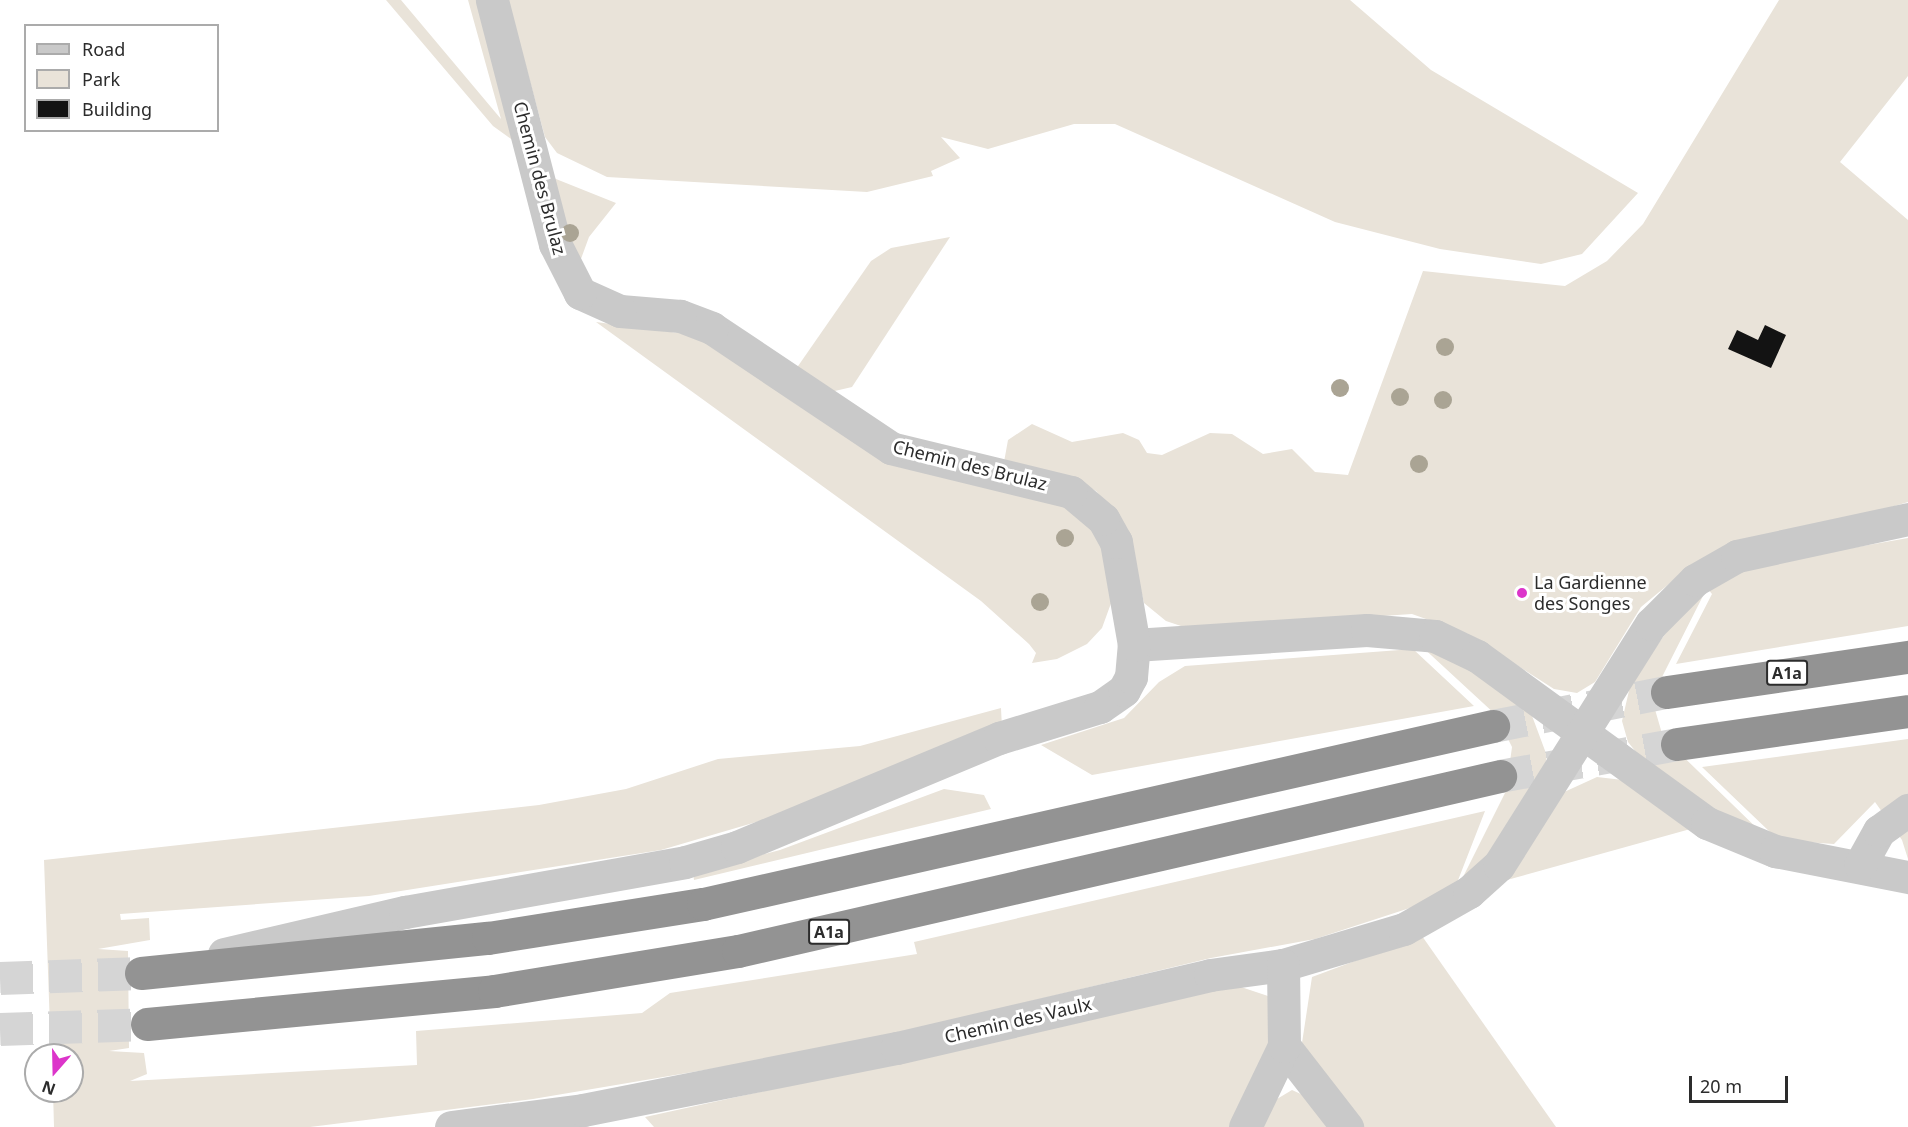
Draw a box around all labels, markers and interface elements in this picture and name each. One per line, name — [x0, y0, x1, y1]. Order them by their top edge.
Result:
legend — [24, 24, 219, 132]
text: Road — [82, 37, 125, 61]
text: Park — [82, 67, 120, 91]
text: Building — [82, 97, 152, 121]
street label: Chemin des Brulaz — [509, 99, 571, 257]
street label: Chemin des Brulaz — [891, 435, 1049, 495]
place label: La Gardienne des Songes — [1534, 572, 1647, 614]
marker: La Gardienne des Songes — [1515, 586, 1529, 600]
road number: A1a — [1766, 660, 1808, 686]
road number: A1a — [808, 919, 850, 945]
street label: Chemin des Vaulx — [942, 993, 1094, 1047]
north arrow — [24, 1043, 84, 1103]
scale bar — [1692, 1064, 1791, 1102]
text: 20 m — [1700, 1074, 1742, 1098]
text: N — [39, 1075, 58, 1101]

